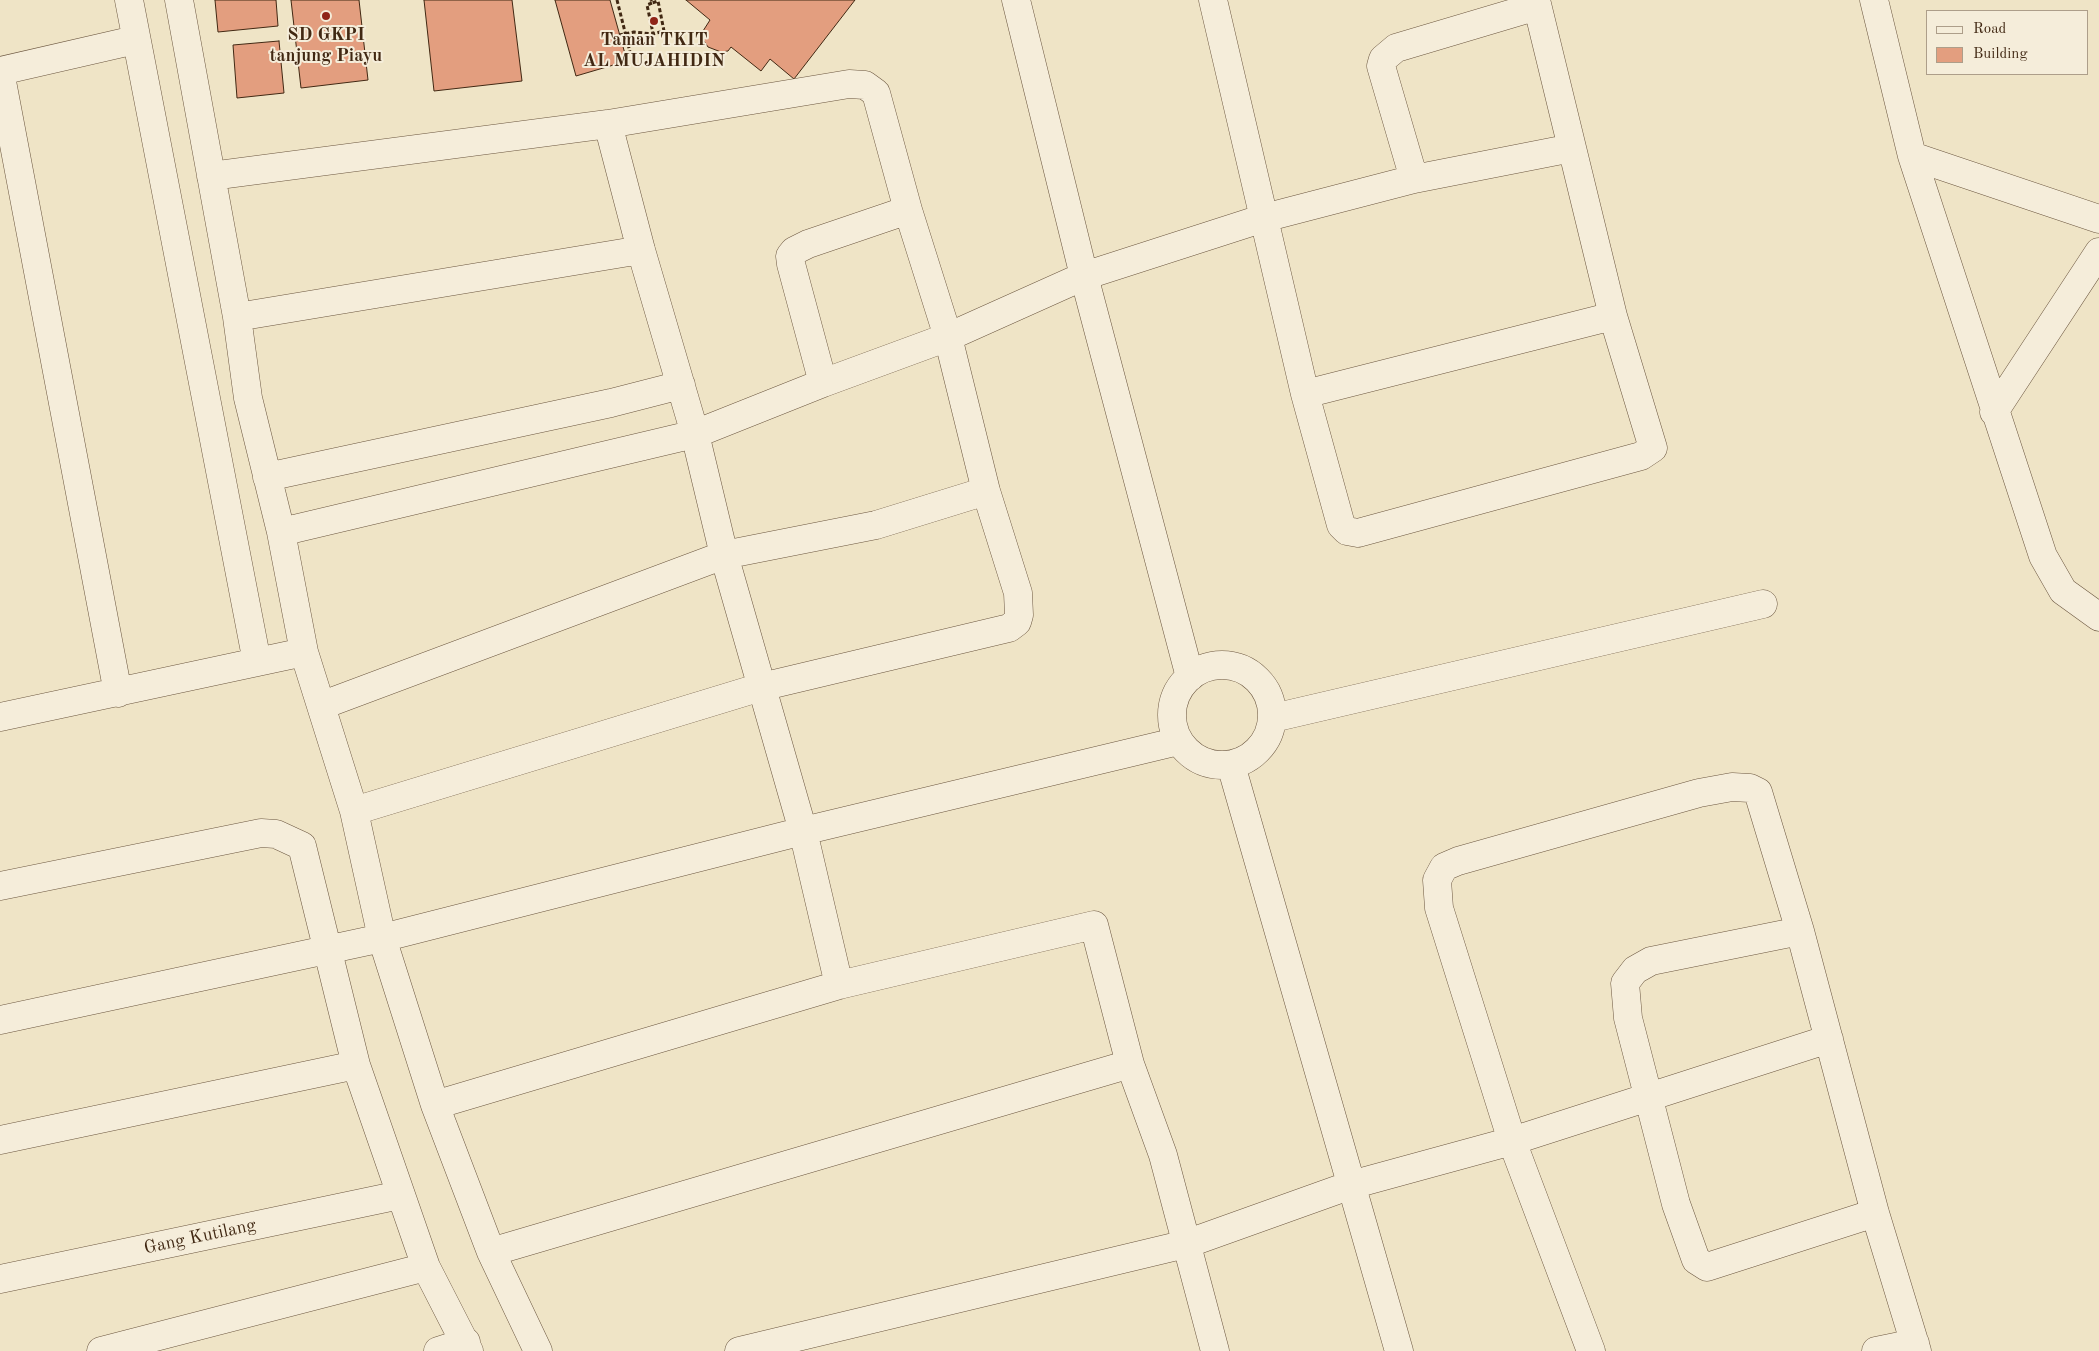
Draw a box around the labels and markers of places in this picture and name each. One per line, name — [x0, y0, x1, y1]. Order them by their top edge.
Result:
marker: SD GKPI tanjung Piayu — [320, 10, 332, 22]
marker: Taman TKIT AL MUJAHIDIN — [648, 15, 660, 27]
place label: SD GKPI tanjung Piayu — [270, 24, 382, 66]
place label: Taman TKIT AL MUJAHIDIN — [583, 29, 725, 72]

